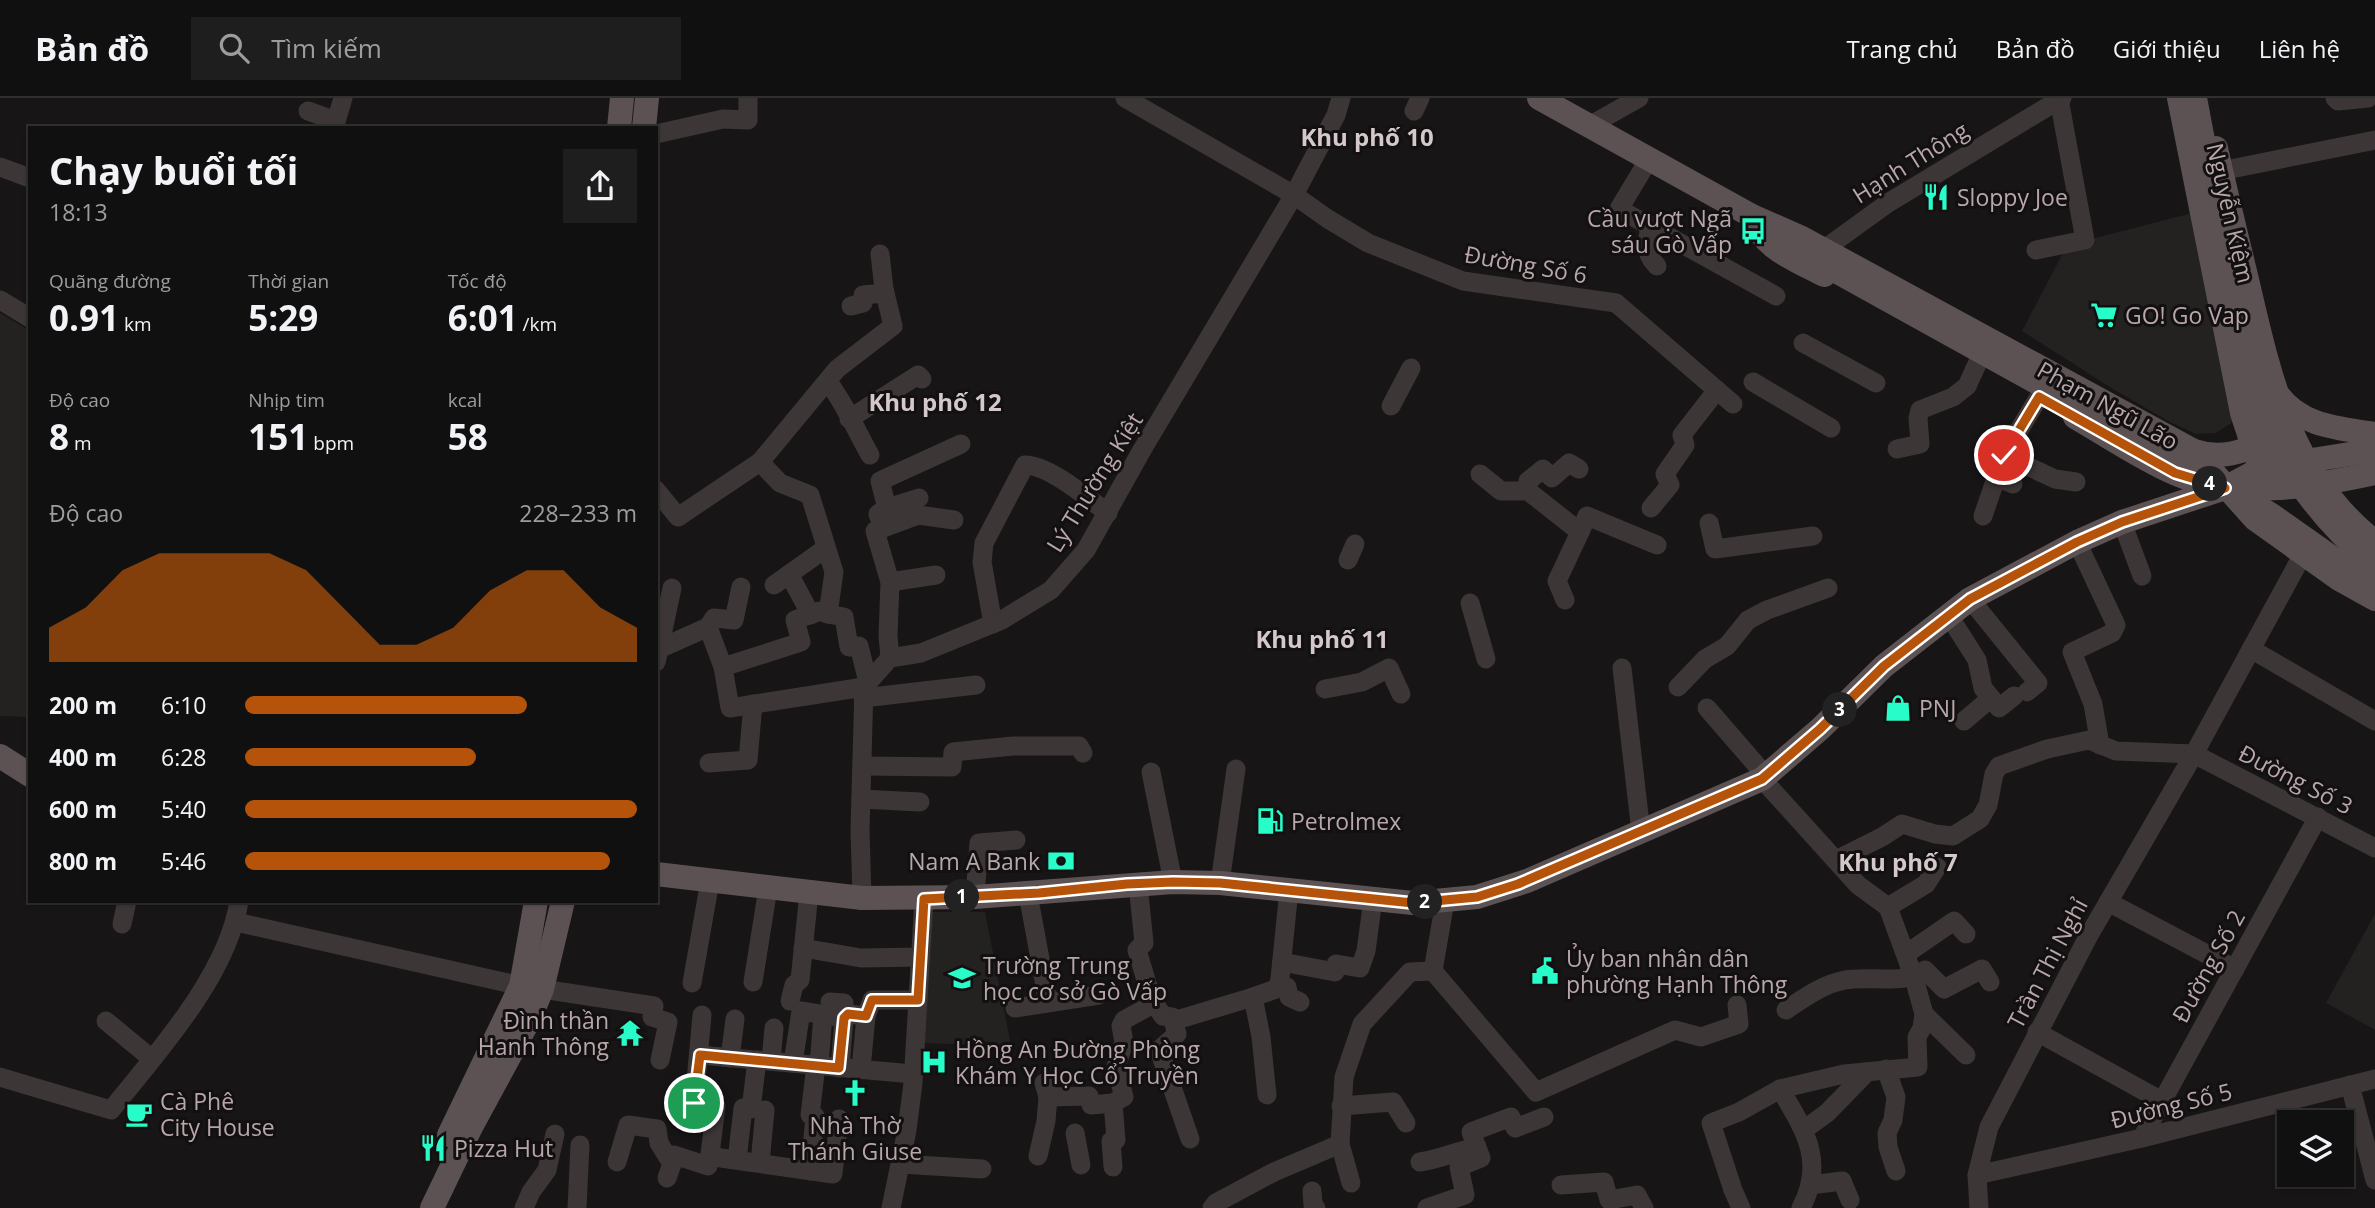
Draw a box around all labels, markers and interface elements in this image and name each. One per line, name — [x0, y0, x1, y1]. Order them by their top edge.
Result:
search box — [191, 17, 681, 80]
text: Bản đồ — [35, 26, 149, 71]
icon: search — [215, 29, 253, 67]
text: Tìm kiếm — [271, 30, 382, 66]
text: Trang chủ — [1847, 32, 1958, 65]
text: Bản đồ — [1996, 32, 2075, 65]
text: Giới thiệu — [2113, 32, 2221, 65]
text: Liên hệ — [2259, 32, 2340, 65]
street label: Hạnh Thông — [1846, 113, 1975, 210]
district label: Khu phố 10 — [1300, 120, 1434, 153]
street label: Nguyễn Kiệm — [2199, 140, 2263, 286]
text: Chạy buổi tối — [49, 144, 298, 196]
button: share — [563, 149, 637, 223]
place label: Sloppy Joe — [1957, 181, 2068, 213]
restaurant icon: Sloppy Joe — [1921, 182, 1951, 212]
text: 18:13 — [49, 196, 108, 228]
place label: Cầu vượt Ngã sáu Gò Vấp — [1587, 202, 1732, 260]
bus stop icon: Cầu vượt Ngã sáu Gò Vấp — [1738, 216, 1768, 246]
street label: Đường Số 6 — [1462, 237, 1590, 291]
text: Quãng đường — [49, 268, 171, 294]
text: Thời gian — [248, 268, 329, 294]
text: Tốc độ — [448, 268, 507, 294]
text: 0.91 — [49, 294, 119, 341]
text: 5:29 — [248, 294, 318, 341]
text: 6:01 — [448, 294, 518, 341]
place label: GO! Go Vap — [2125, 299, 2249, 331]
supermarket icon: GO! Go Vap — [2089, 300, 2119, 330]
text: km — [119, 311, 152, 337]
text: /km — [518, 311, 557, 337]
street label: Phạm Ngũ Lão — [2032, 353, 2184, 457]
district label: Khu phố 12 — [868, 385, 1002, 418]
text: Độ cao — [49, 387, 110, 413]
text: Nhịp tim — [248, 387, 325, 413]
text: kcal — [448, 387, 482, 413]
street label: Lý Thường Kiệt — [1038, 406, 1150, 558]
text: 8 — [49, 413, 69, 460]
text: 151 — [248, 413, 308, 460]
text: 58 — [448, 413, 488, 460]
pin — [1974, 425, 2034, 485]
text: m — [69, 430, 92, 456]
text: bpm — [308, 430, 354, 456]
icon: check — [1985, 436, 2023, 474]
pin: 4 — [2192, 466, 2228, 502]
text: 4 — [2204, 470, 2215, 496]
text: Độ cao — [49, 497, 123, 529]
text: 228–233 m — [519, 497, 637, 529]
district label: Khu phố 11 — [1255, 622, 1389, 655]
text: 200 m — [49, 689, 117, 721]
text: 6:10 — [161, 689, 207, 721]
pin: 3 — [1822, 692, 1857, 728]
place label: PNJ — [1919, 692, 1956, 724]
shop icon: PNJ — [1883, 693, 1913, 723]
text: 3 — [1834, 696, 1845, 722]
street label: Đường Số 3 — [2233, 737, 2359, 821]
text: 400 m — [49, 741, 117, 773]
text: 6:28 — [161, 741, 207, 773]
text: 600 m — [49, 793, 117, 825]
text: 5:40 — [161, 793, 207, 825]
place label: Petrolmex — [1291, 805, 1401, 837]
fuel station icon: Petrolmex — [1255, 806, 1285, 836]
text: 800 m — [49, 845, 117, 877]
text: 5:46 — [161, 845, 207, 877]
place label: Nam A Bank — [908, 845, 1040, 877]
district label: Khu phố 7 — [1838, 845, 1958, 878]
bank icon: Nam A Bank — [1046, 846, 1076, 876]
pin: 1 — [944, 880, 979, 914]
text: 1 — [956, 883, 967, 909]
pin: 2 — [1408, 884, 1442, 920]
text: 2 — [1419, 888, 1430, 914]
street label: Trần Thị Nghỉ — [1999, 892, 2095, 1034]
street label: Đường Số 2 — [2164, 904, 2252, 1028]
place label: Ủy ban nhân dân phường Hạnh Thông — [1566, 942, 1788, 1000]
place label: Trường Trung học cơ sở Gò Vấp — [983, 949, 1167, 1007]
public building icon: Ủy ban nhân dân phường Hạnh Thông — [1530, 956, 1560, 986]
school or university icon: Trường Trung học cơ sở Gò Vấp — [947, 963, 977, 993]
place label: Đình thần Hanh Thông — [478, 1004, 609, 1062]
temple icon: Đình thần Hanh Thông — [615, 1018, 645, 1048]
place label: Hồng An Đường Phòng Khám Y Học Cổ Truyền — [955, 1033, 1200, 1091]
hospital icon: Hồng An Đường Phòng Khám Y Học Cổ Truyền — [919, 1047, 949, 1077]
pin — [664, 1073, 724, 1133]
street label: Đường Số 5 — [2107, 1074, 2235, 1136]
church icon: Nhà Thờ Thánh Giuse — [840, 1078, 870, 1108]
icon: arrive — [675, 1084, 713, 1122]
place label: Cà Phê City House — [160, 1085, 275, 1143]
cafe icon: Cà Phê City House — [124, 1099, 154, 1129]
place label: Nhà Thờ Thánh Giuse — [788, 1109, 922, 1167]
map controls — [2277, 1110, 2354, 1187]
button: layers — [2277, 1110, 2354, 1187]
place label: Pizza Hut — [454, 1132, 553, 1164]
restaurant icon: Pizza Hut — [418, 1133, 448, 1163]

